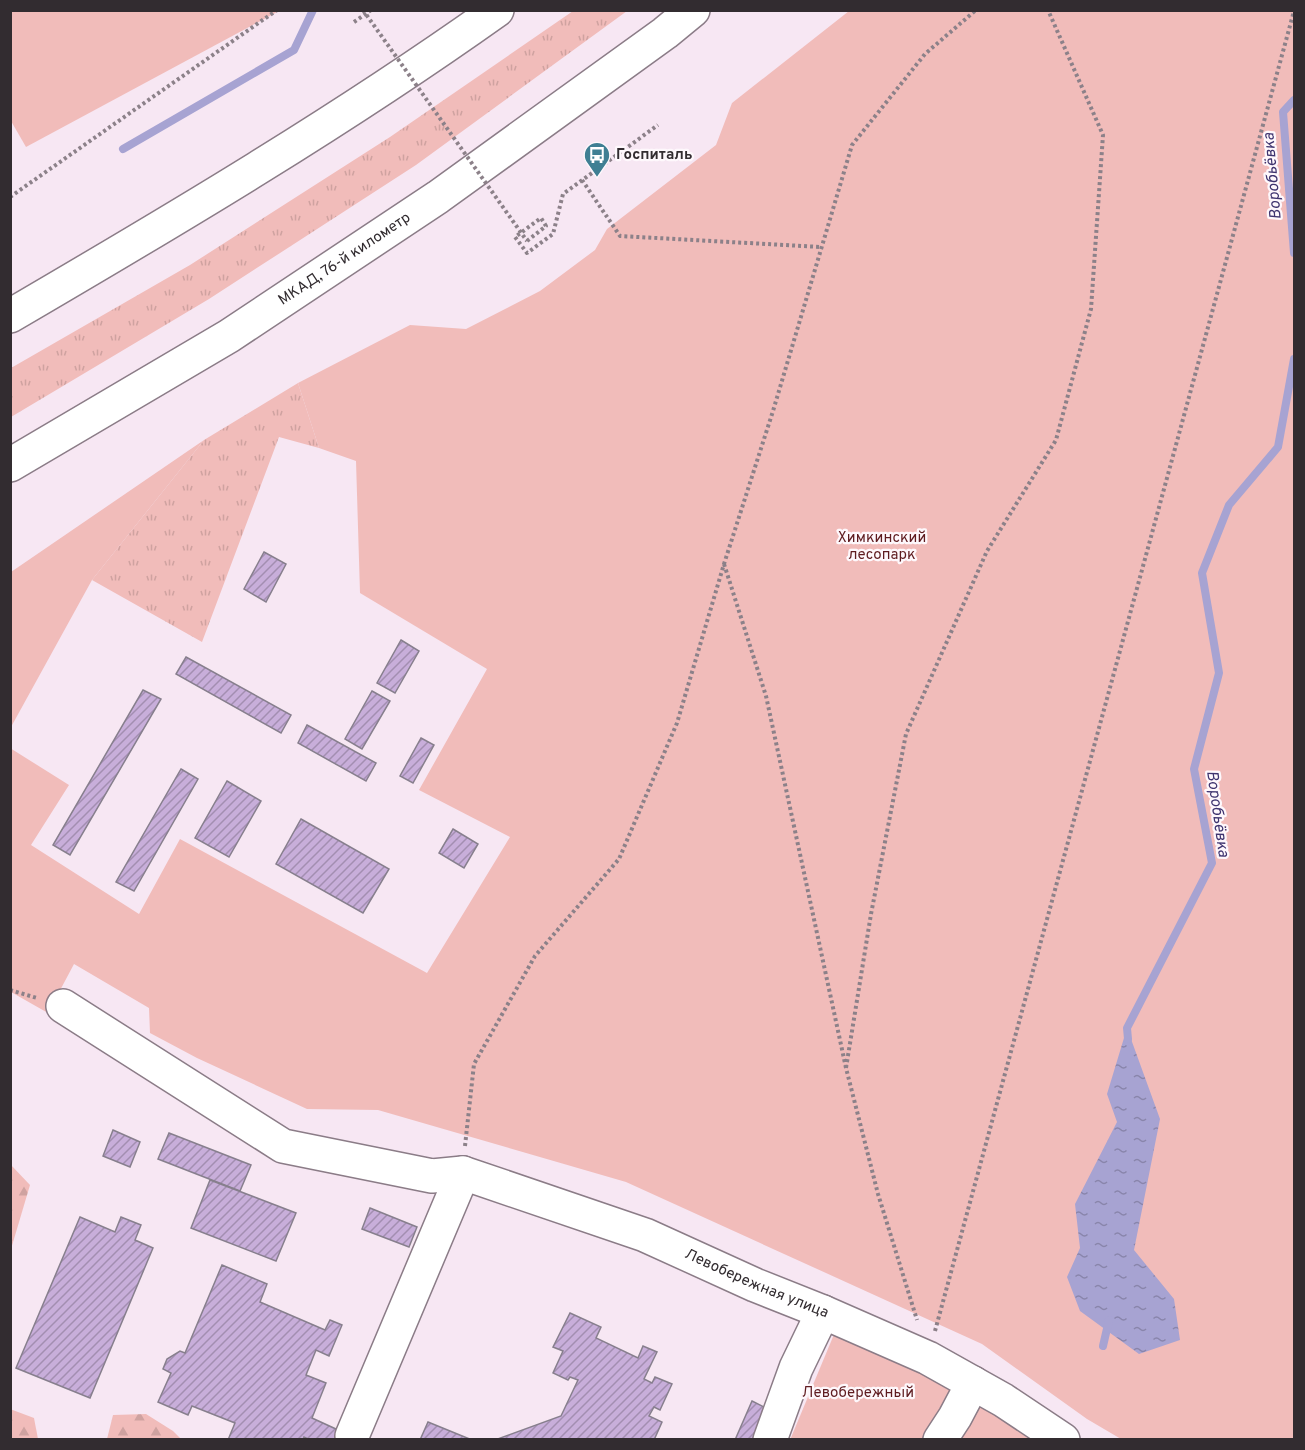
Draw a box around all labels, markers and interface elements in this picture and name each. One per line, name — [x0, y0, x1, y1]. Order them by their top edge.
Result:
water label: Воробьёвка — [1259, 131, 1287, 220]
bus stop icon: Госпиталь — [582, 140, 612, 178]
place label: Госпиталь — [616, 146, 693, 165]
street label: МКАД, 76-й километр — [275, 208, 414, 310]
park label: Химкинский лесопарк — [838, 529, 926, 565]
water label: Воробьёвка — [1201, 769, 1233, 859]
street label: Левобережная улица — [681, 1245, 832, 1323]
park label: Левобережный — [802, 1384, 914, 1403]

